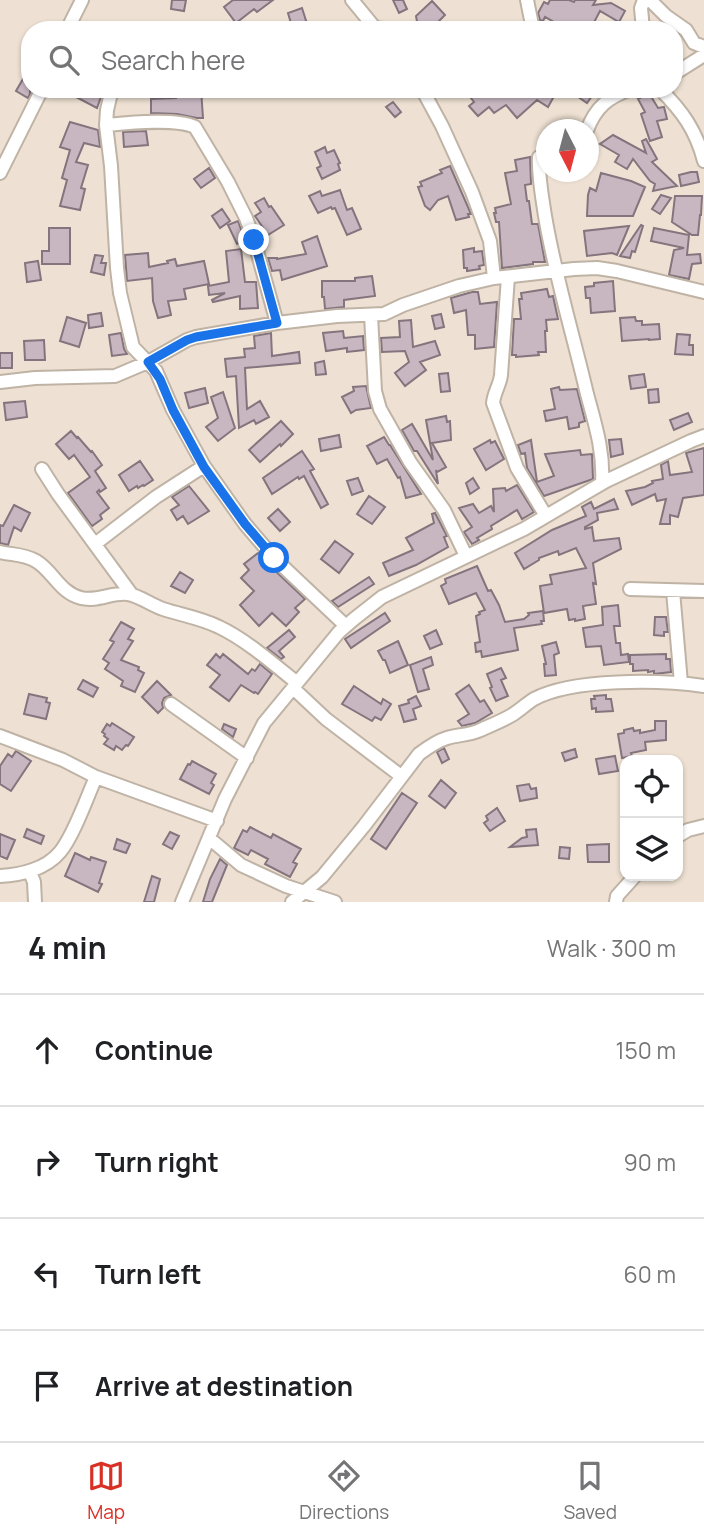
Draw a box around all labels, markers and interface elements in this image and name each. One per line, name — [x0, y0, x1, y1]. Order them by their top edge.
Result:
search box — [21, 21, 683, 98]
icon: search — [45, 41, 83, 79]
text: Search here — [101, 42, 246, 78]
north arrow — [536, 119, 599, 182]
route end — [238, 224, 269, 255]
route start — [258, 542, 289, 573]
map controls — [620, 755, 683, 881]
button: locate — [620, 755, 683, 818]
button: layers — [620, 818, 683, 881]
text: 4 min — [28, 927, 106, 968]
text: Walk · 300 m — [547, 932, 676, 964]
icon: ahead — [28, 1031, 66, 1069]
text: Continue — [95, 1032, 213, 1068]
text: 150 m — [616, 1034, 676, 1066]
icon: right — [28, 1143, 66, 1181]
text: Turn right — [95, 1144, 219, 1180]
text: 90 m — [624, 1146, 676, 1178]
icon: left — [28, 1255, 66, 1293]
text: Turn left — [95, 1256, 202, 1292]
text: 60 m — [624, 1258, 676, 1290]
icon: arrive — [28, 1367, 66, 1405]
text: Arrive at destination — [95, 1368, 353, 1404]
tab: Map — [87, 1457, 125, 1525]
tab: Directions — [299, 1457, 389, 1525]
tab: Saved — [563, 1457, 617, 1525]

